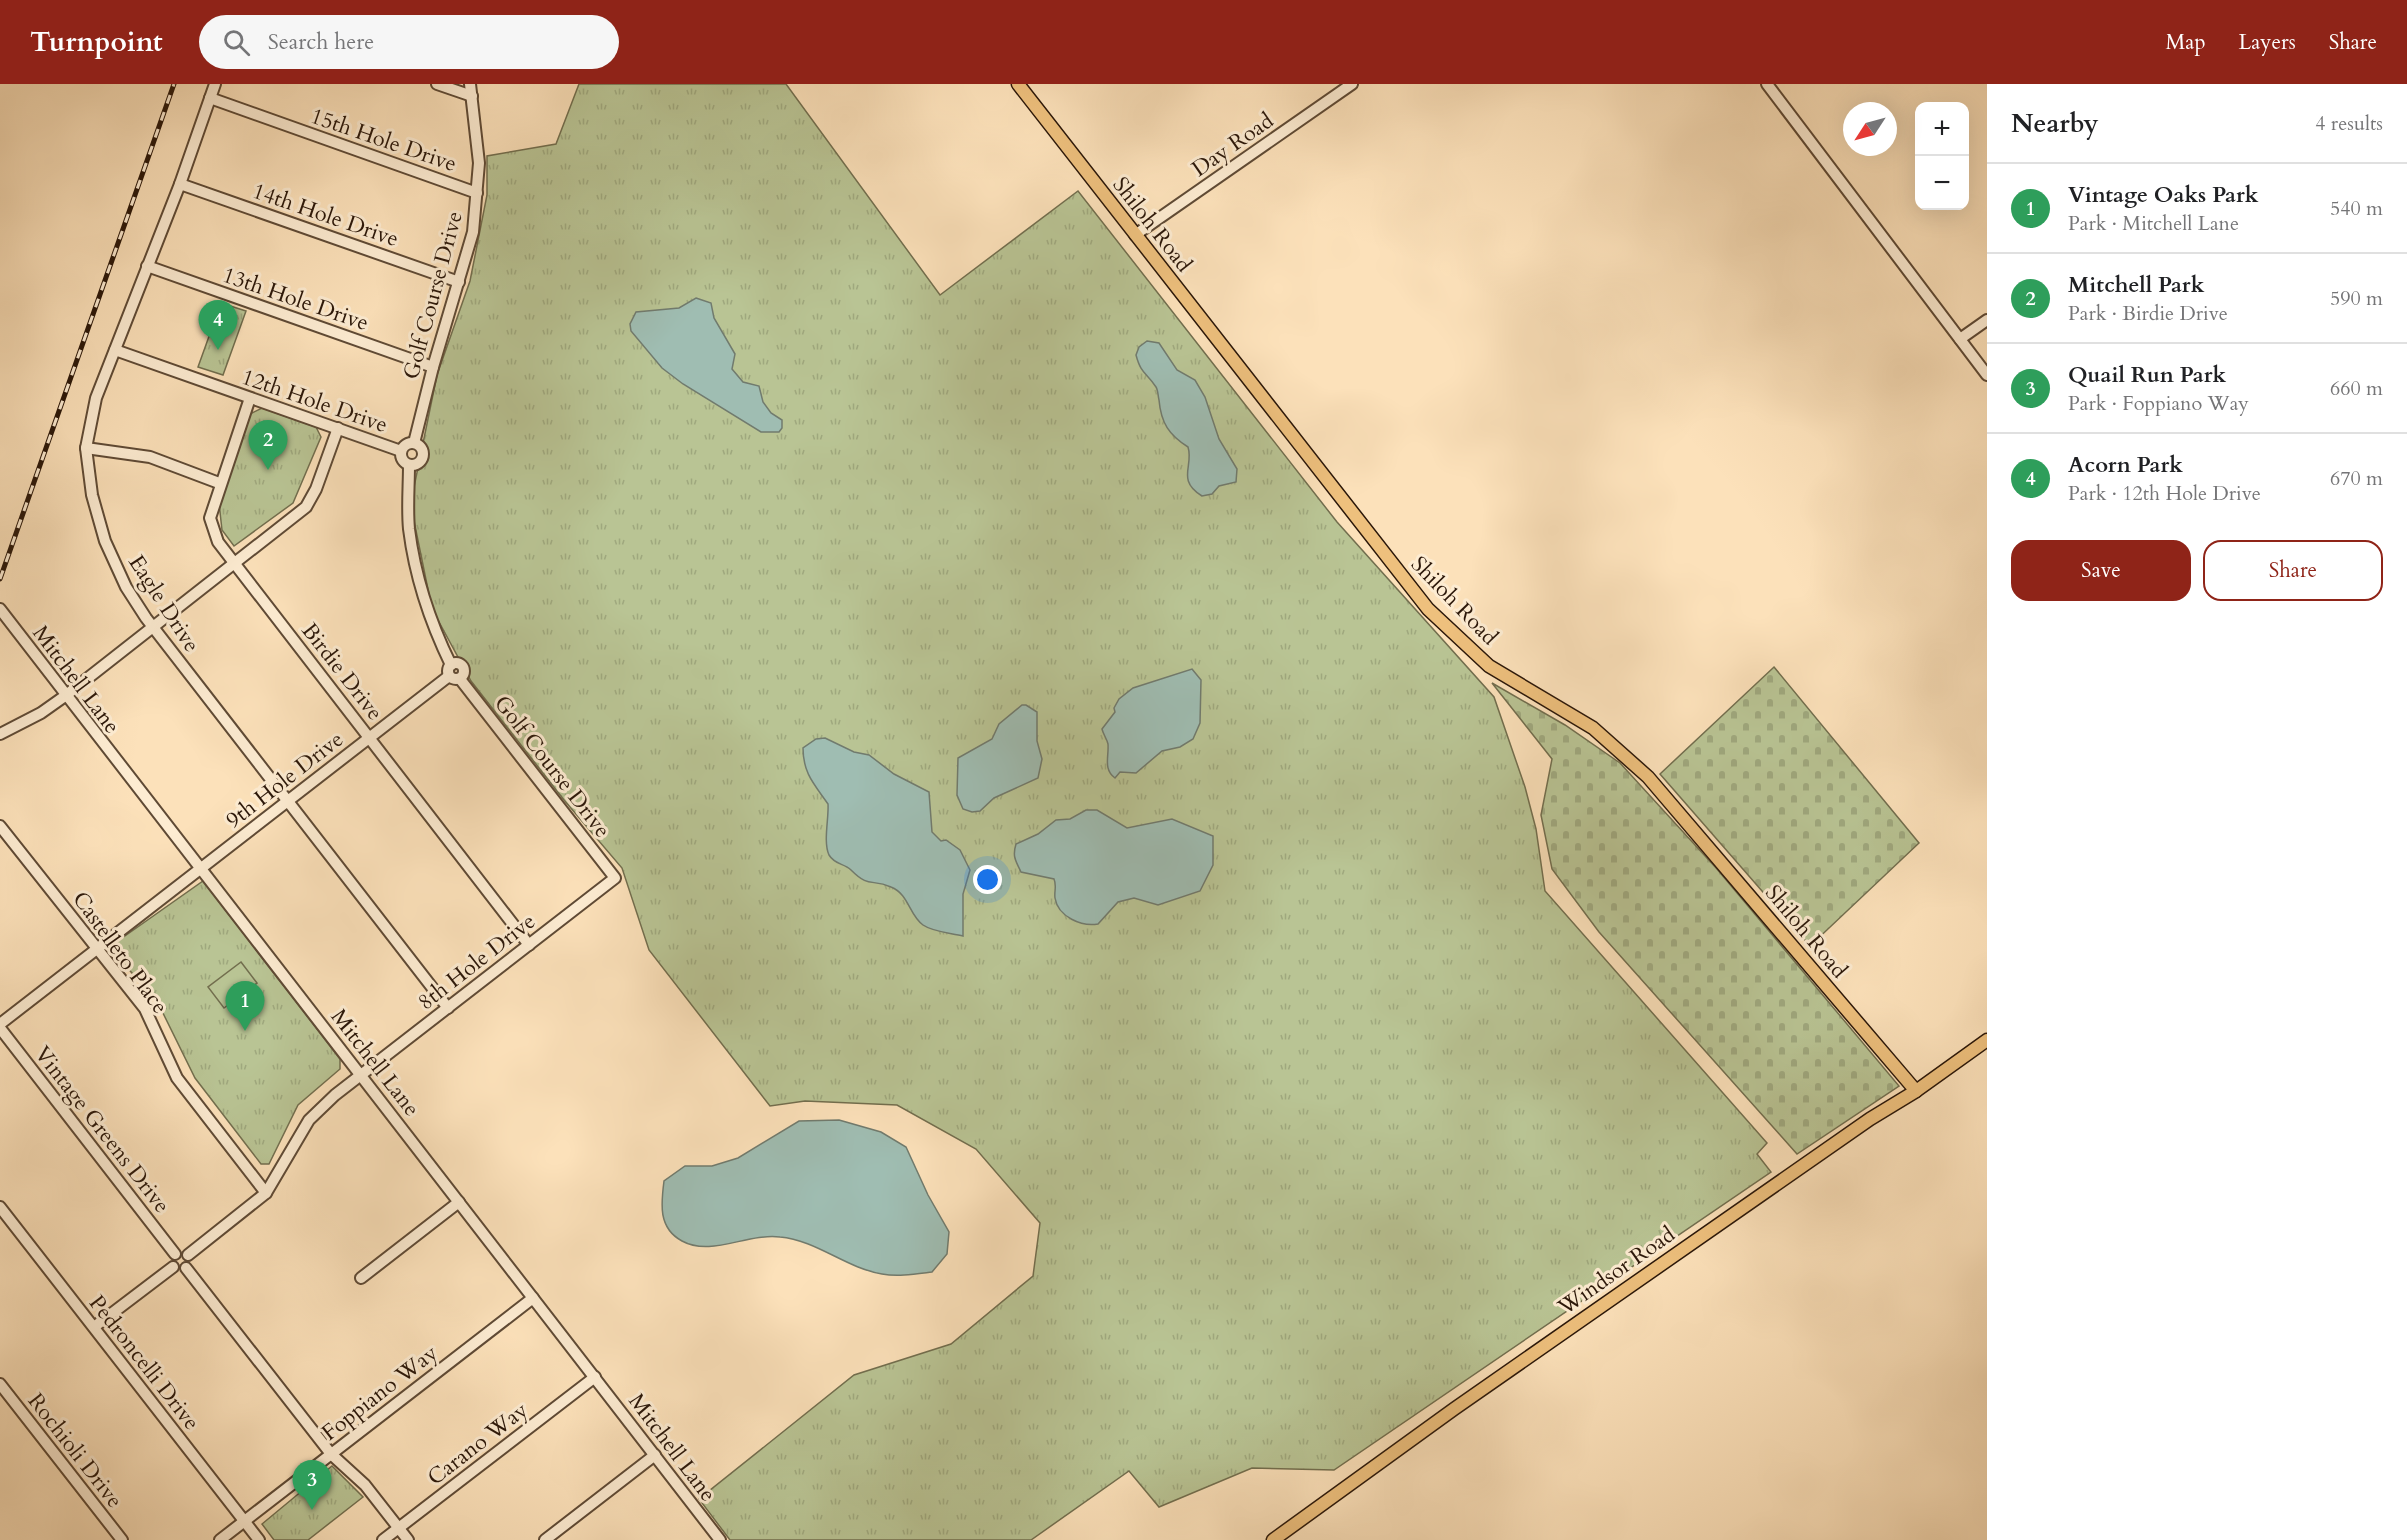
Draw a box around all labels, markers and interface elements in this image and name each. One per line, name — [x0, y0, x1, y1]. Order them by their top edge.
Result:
search box — [199, 15, 619, 69]
text: Turnpoint — [30, 23, 163, 61]
icon: search — [220, 26, 253, 59]
text: Search here — [268, 27, 374, 57]
text: Map — [2166, 28, 2206, 57]
text: Layers — [2239, 28, 2296, 57]
text: Share — [2329, 28, 2377, 57]
street label: 15th Hole Drive — [307, 101, 461, 179]
north arrow — [1843, 102, 1897, 156]
map controls — [1915, 102, 1969, 210]
button: + — [1915, 102, 1969, 156]
street label: Day Road — [1186, 106, 1280, 184]
text: Nearby — [2011, 106, 2099, 141]
text: 4 results — [2315, 110, 2383, 137]
button: − — [1915, 156, 1969, 210]
street label: Shiloh Road — [1106, 171, 1199, 279]
street label: 14th Hole Drive — [249, 176, 403, 254]
text: Vintage Oaks Park — [2068, 180, 2259, 210]
text: 1 — [2025, 195, 2036, 222]
text: 540 m — [2330, 195, 2383, 222]
street label: Golf Course Drive — [396, 208, 470, 383]
text: Park · Mitchell Lane — [2068, 210, 2239, 237]
street label: 13th Hole Drive — [219, 260, 373, 338]
text: Mitchell Park — [2068, 270, 2204, 300]
text: 2 — [2025, 285, 2036, 312]
text: 590 m — [2330, 285, 2383, 312]
pin: 4 — [198, 300, 238, 350]
text: Park · Birdie Drive — [2068, 300, 2228, 327]
text: Quail Run Park — [2068, 360, 2226, 390]
street label: 12th Hole Drive — [238, 362, 392, 440]
text: 3 — [2025, 375, 2036, 402]
text: 660 m — [2330, 375, 2383, 402]
text: Park · Foppiano Way — [2068, 390, 2249, 417]
pin: 2 — [248, 420, 288, 470]
text: Acorn Park — [2068, 450, 2183, 480]
text: 4 — [2025, 465, 2036, 492]
text: 670 m — [2330, 465, 2383, 492]
text: Park · 12th Hole Drive — [2068, 480, 2261, 507]
button: Save — [2011, 540, 2191, 601]
button: Share — [2203, 540, 2383, 601]
street label: Eagle Drive — [122, 549, 207, 658]
street label: Shiloh Road — [1404, 550, 1505, 652]
street label: Birdie Drive — [295, 617, 390, 727]
street label: Mitchell Lane — [26, 619, 127, 740]
street label: Golf Course Drive — [487, 689, 617, 844]
street label: 9th Hole Drive — [220, 725, 349, 835]
your location — [973, 865, 1002, 894]
street label: Shiloh Road — [1758, 879, 1854, 985]
street label: Castelleto Place — [66, 885, 175, 1020]
street label: 8th Hole Drive — [412, 907, 541, 1017]
pin: 1 — [226, 982, 264, 1031]
street label: Mitchell Lane — [324, 1003, 427, 1122]
street label: Vintage Greens Drive — [28, 1040, 177, 1219]
street label: Windsor Road — [1551, 1219, 1681, 1323]
street label: Pedroncelli Drive — [82, 1289, 206, 1436]
street label: Foppiano Way — [316, 1338, 444, 1447]
street label: Rochioli Drive — [21, 1387, 130, 1514]
street label: Mitchell Lane — [622, 1387, 723, 1508]
street label: Carano Way — [421, 1395, 534, 1492]
pin: 3 — [292, 1460, 332, 1510]

